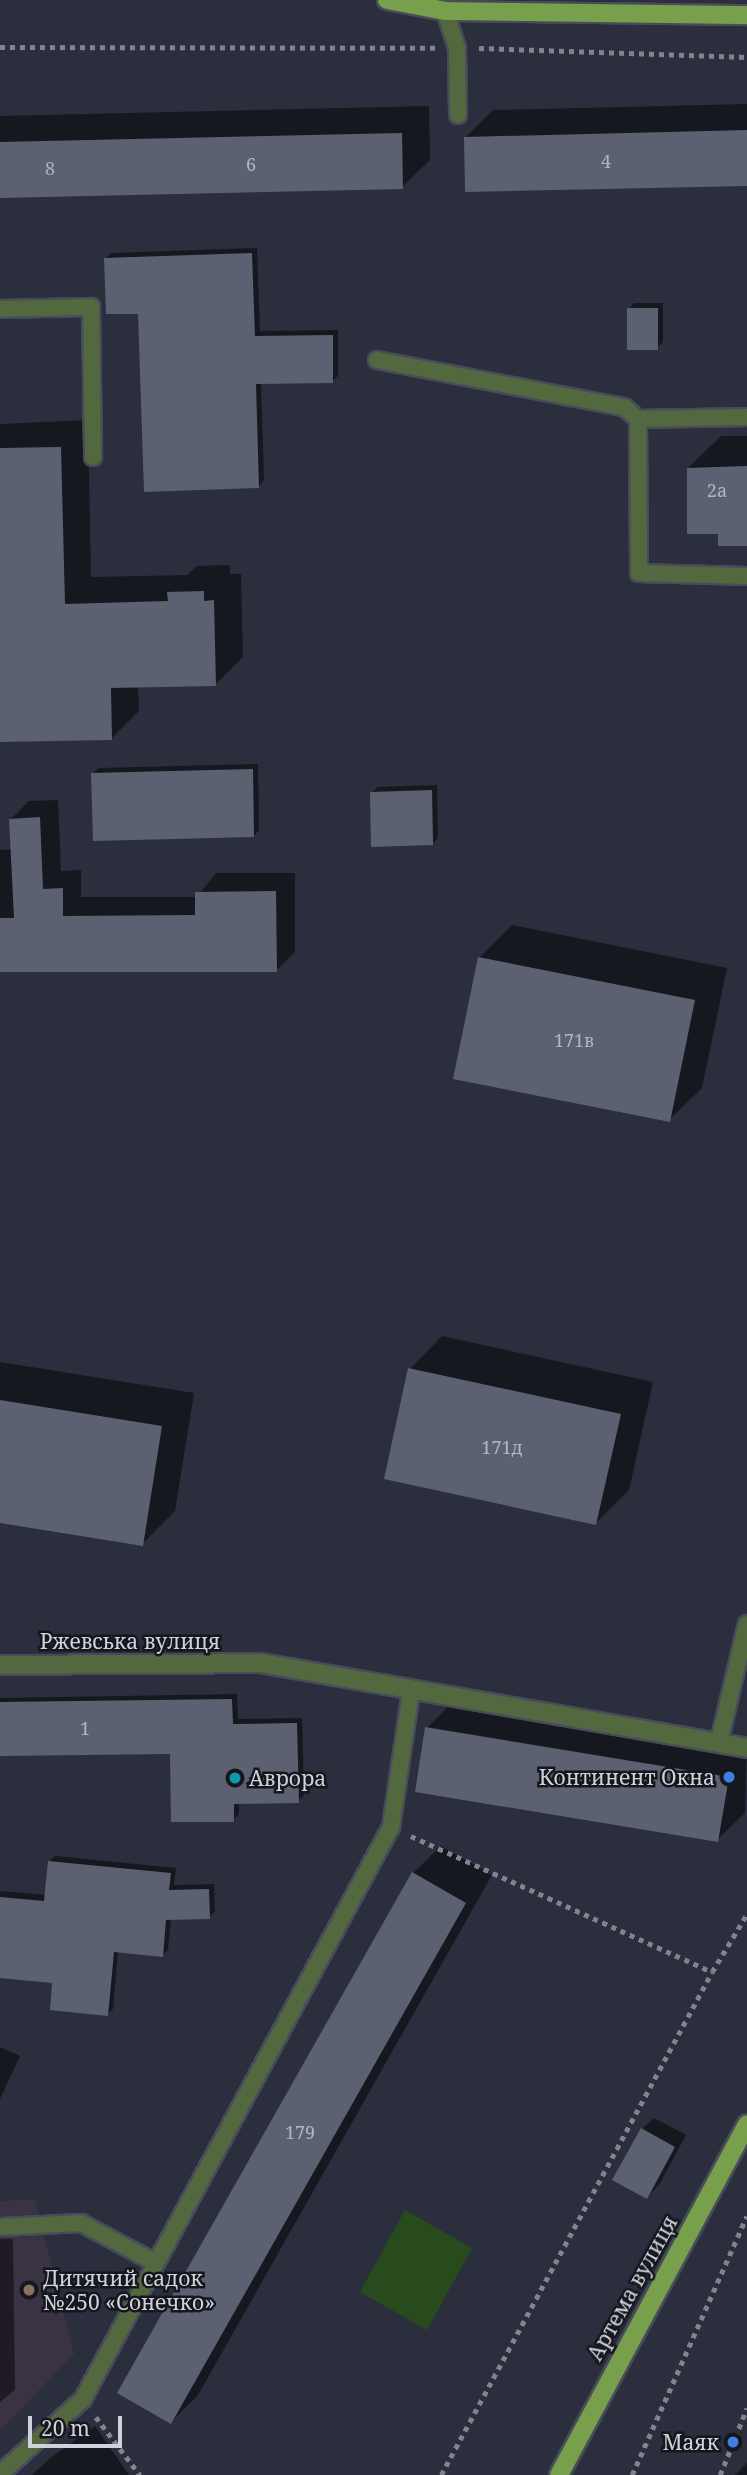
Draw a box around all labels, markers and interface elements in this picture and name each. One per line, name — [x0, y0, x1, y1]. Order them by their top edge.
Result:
house number: 4 — [601, 150, 611, 172]
house number: 6 — [246, 153, 256, 175]
house number: 8 — [45, 157, 55, 179]
house number: 2а — [707, 479, 727, 501]
house number: 171в — [554, 1029, 594, 1051]
house number: 171д — [481, 1436, 523, 1458]
street label: Ржевська вулиця — [40, 1628, 220, 1654]
house number: 1 — [80, 1717, 90, 1739]
place label: Континент Окна — [539, 1764, 715, 1790]
place label: Аврора — [249, 1765, 326, 1791]
marker: Континент Окна — [721, 1769, 737, 1785]
marker: Аврора — [227, 1770, 243, 1786]
house number: 179 — [285, 2121, 315, 2143]
street label: Артема вулиця — [582, 2211, 682, 2365]
place label: Дитячий садок №250 «Сонечко» — [43, 2265, 215, 2315]
marker: Дитячий садок №250 «Сонечко» — [21, 2282, 37, 2298]
scale bar — [32, 2402, 126, 2446]
text: 20 m — [41, 2414, 90, 2442]
place label: Маяк — [663, 2429, 719, 2455]
marker: Маяк — [725, 2434, 741, 2450]

